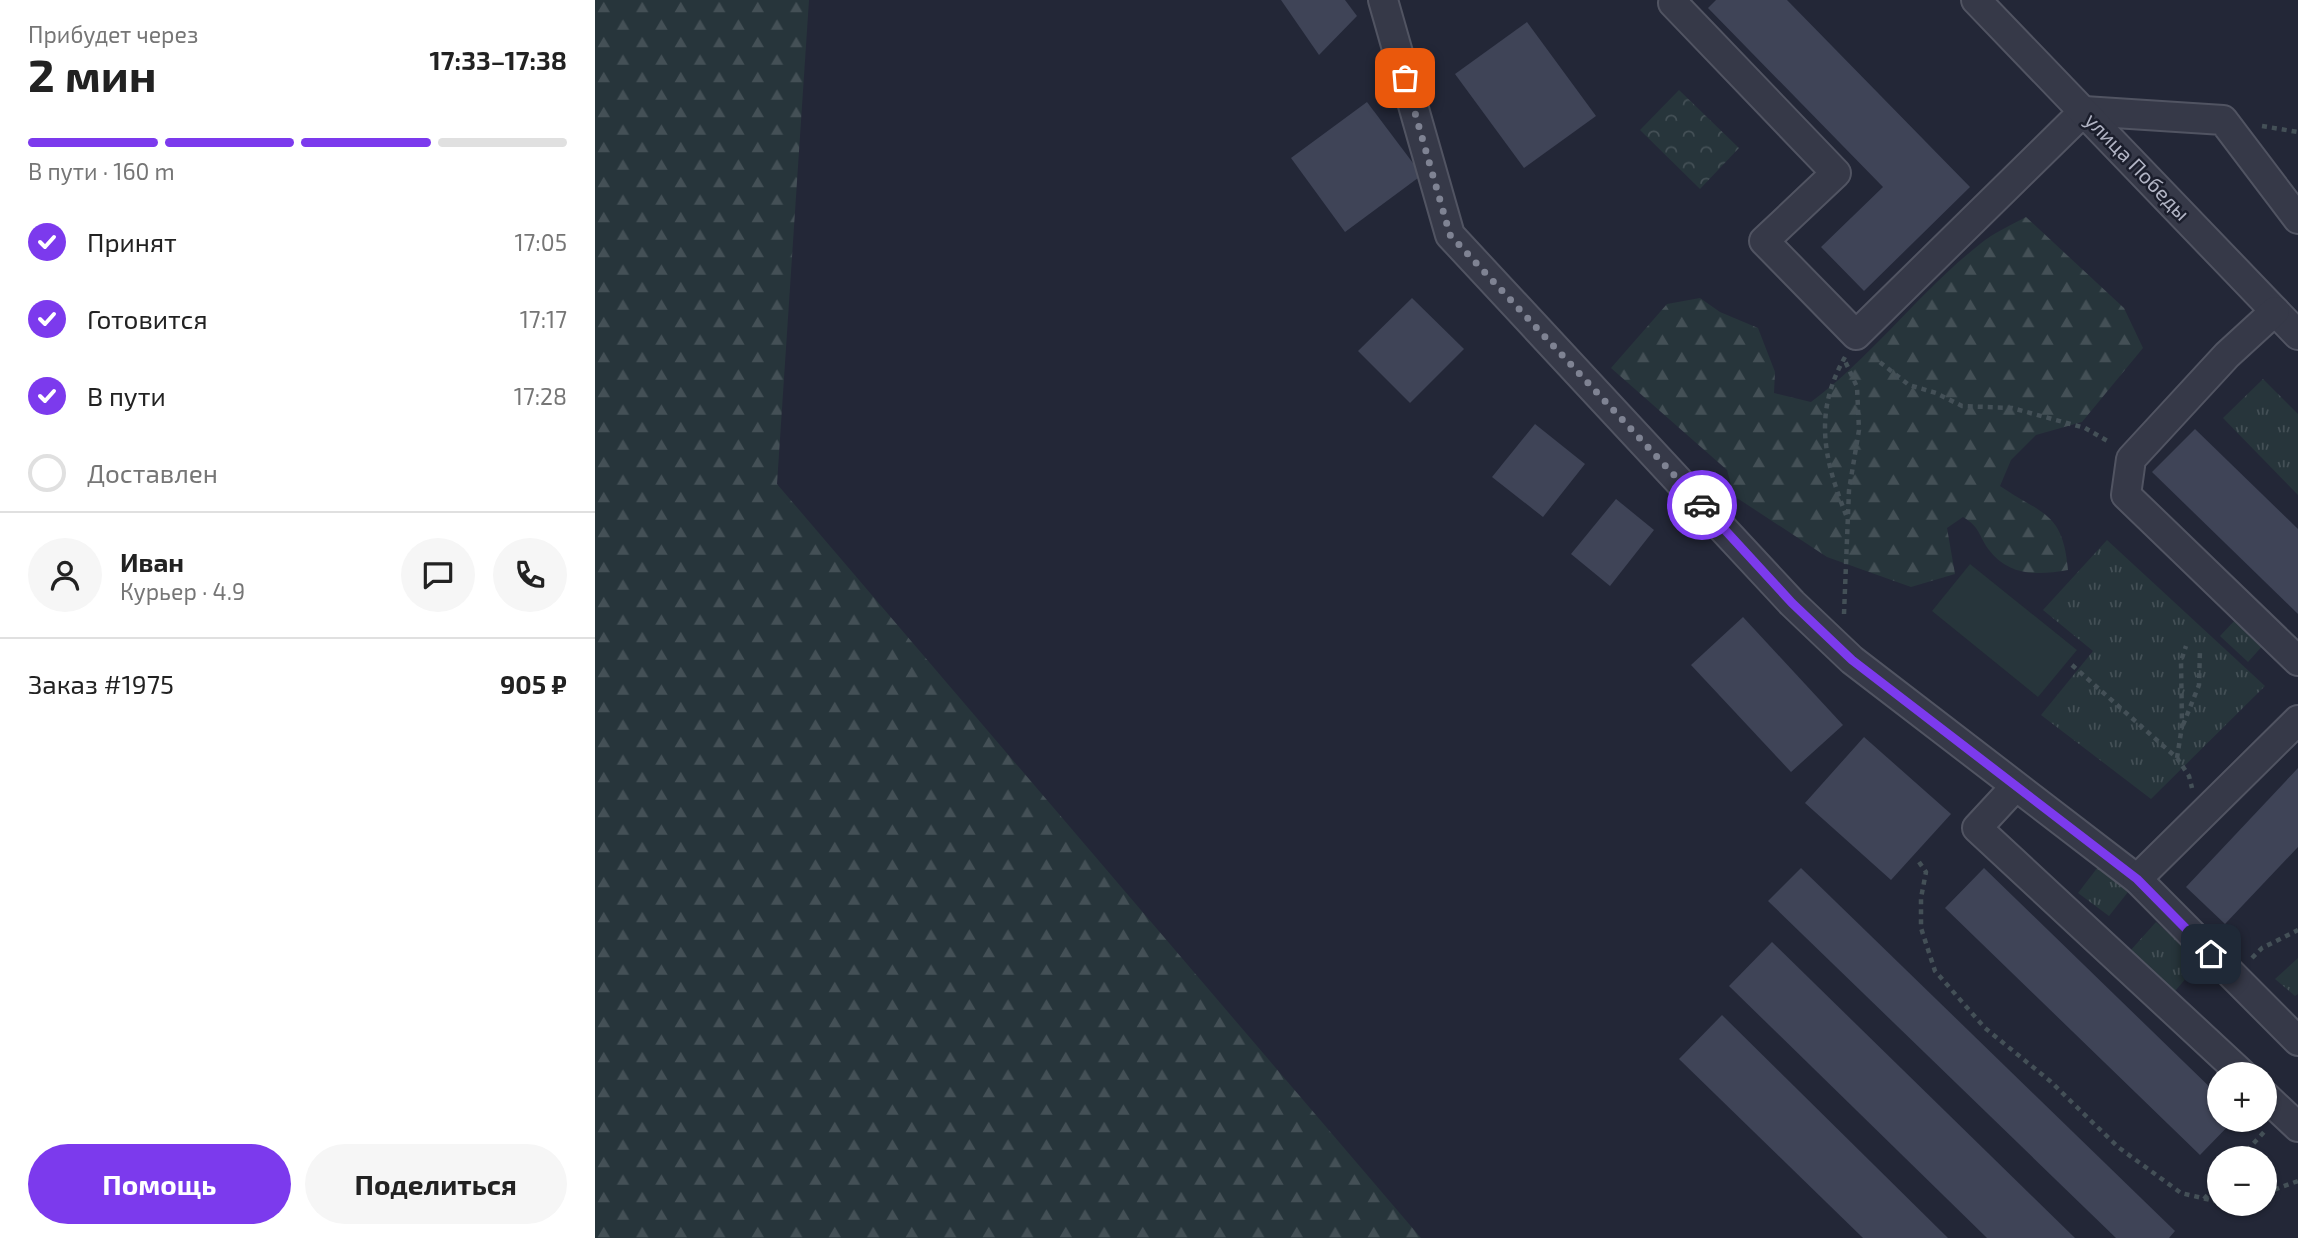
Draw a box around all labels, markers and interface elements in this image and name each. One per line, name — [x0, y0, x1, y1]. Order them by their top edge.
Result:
text: Прибудет через — [28, 20, 198, 48]
text: 17:33–17:38 — [430, 44, 567, 75]
text: 2 мин — [28, 46, 157, 101]
pin — [1375, 48, 1435, 108]
icon: bag — [1386, 59, 1424, 97]
street label: улица Победы — [2080, 107, 2196, 226]
text: В пути · 160 m — [28, 157, 175, 185]
icon: check — [28, 223, 66, 261]
text: Принят — [87, 226, 177, 257]
text: 17:05 — [514, 228, 567, 256]
icon: check — [28, 300, 66, 338]
text: Готовится — [87, 303, 208, 334]
text: 17:17 — [520, 305, 567, 333]
icon: check — [28, 377, 66, 415]
text: В пути — [87, 380, 166, 411]
text: 17:28 — [514, 382, 567, 410]
text: Доставлен — [87, 457, 218, 488]
courier — [1667, 470, 1737, 540]
icon: car — [1683, 486, 1721, 524]
button: person — [28, 538, 102, 612]
button: chat — [401, 538, 475, 612]
button: phone — [493, 538, 567, 612]
text: Иван — [120, 546, 184, 577]
text: Курьер · 4.9 — [120, 577, 245, 605]
text: Заказ #1975 — [28, 668, 174, 699]
text: 905 ₽ — [500, 668, 567, 699]
pin — [2181, 924, 2241, 984]
icon: home — [2192, 935, 2230, 973]
map controls — [2207, 1062, 2277, 1216]
button: + — [2207, 1062, 2277, 1132]
button: Помощь — [28, 1144, 291, 1224]
button: Поделиться — [305, 1144, 567, 1224]
button: − — [2207, 1146, 2277, 1216]

